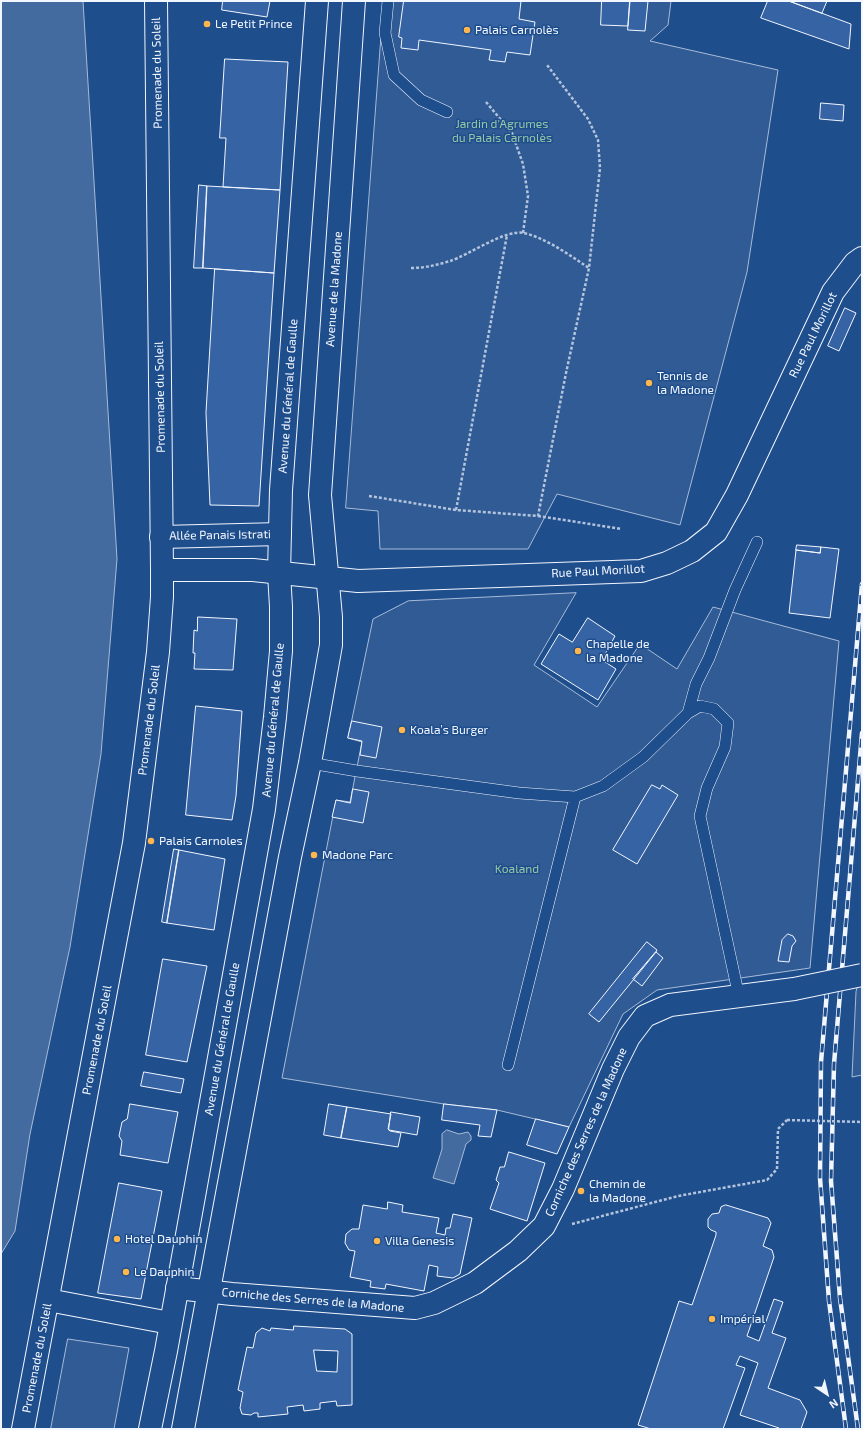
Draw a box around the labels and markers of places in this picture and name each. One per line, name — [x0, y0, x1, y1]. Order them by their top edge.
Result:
place label: Le Petit Prince — [215, 17, 293, 31]
marker: Le Petit Prince — [202, 19, 212, 29]
place label: Palais Carnolès — [475, 23, 559, 37]
marker: Palais Carnolès — [462, 25, 472, 35]
place label: Tennis de la Madone — [657, 369, 714, 397]
marker: Tennis de la Madone — [644, 378, 654, 388]
place label: Chapelle de la Madone — [586, 637, 649, 665]
marker: Chapelle de la Madone — [573, 646, 583, 656]
place label: Koala’s Burger — [410, 723, 488, 737]
marker: Koala’s Burger — [397, 725, 407, 735]
place label: Palais Carnoles — [159, 834, 243, 848]
marker: Palais Carnoles — [146, 836, 156, 846]
place label: Madone Parc — [322, 848, 393, 862]
marker: Madone Parc — [309, 850, 319, 860]
place label: Chemin de la Madone — [589, 1177, 646, 1205]
marker: Chemin de la Madone — [576, 1186, 586, 1196]
place label: Hotel Dauphin — [125, 1232, 202, 1246]
marker: Hotel Dauphin — [112, 1234, 122, 1244]
place label: Villa Genesis — [385, 1234, 454, 1248]
marker: Villa Genesis — [372, 1236, 382, 1246]
place label: Le Dauphin — [134, 1265, 195, 1279]
marker: Le Dauphin — [121, 1267, 131, 1277]
place label: Impérial — [720, 1312, 765, 1326]
marker: Impérial — [707, 1314, 717, 1324]

